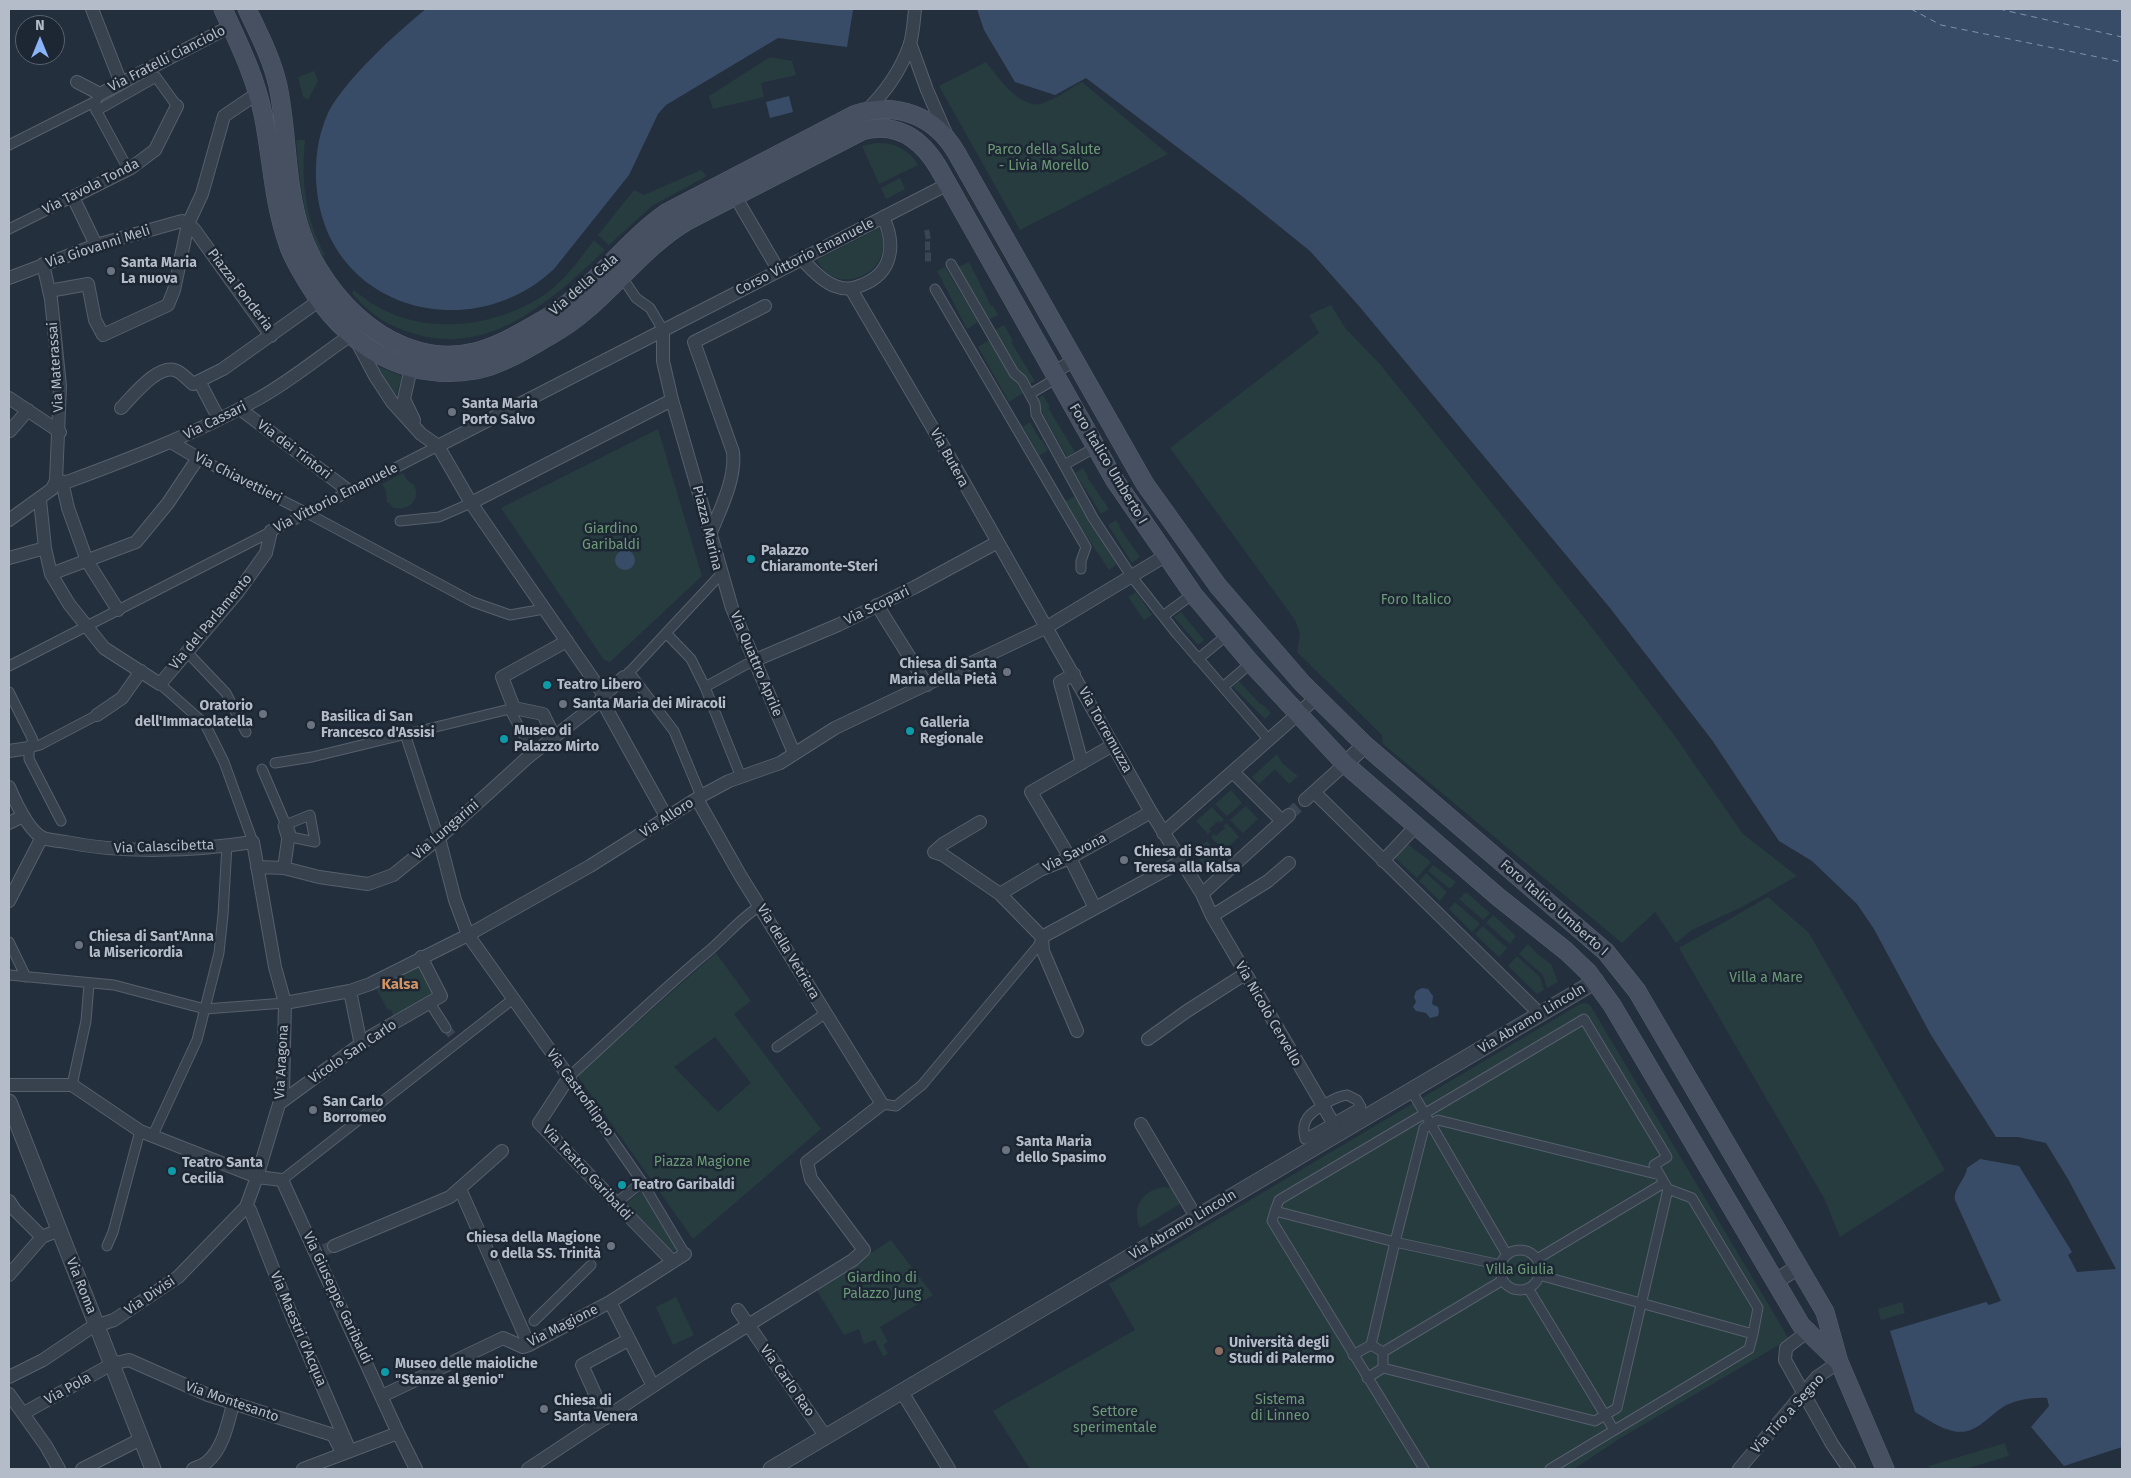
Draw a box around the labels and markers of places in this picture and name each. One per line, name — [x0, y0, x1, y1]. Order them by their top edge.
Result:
place label: Santa Maria La nuova — [121, 255, 197, 288]
marker: Santa Maria La nuova — [105, 265, 117, 277]
place label: Santa Maria Porto Salvo — [462, 396, 538, 428]
marker: Santa Maria Porto Salvo — [446, 406, 458, 418]
place label: Palazzo Chiaramonte-Steri — [761, 543, 878, 576]
marker: Palazzo Chiaramonte-Steri — [745, 553, 757, 565]
place label: Chiesa di Santa Maria della Pietà — [889, 656, 997, 689]
marker: Chiesa di Santa Maria della Pietà — [1001, 666, 1013, 678]
place label: Teatro Libero — [557, 677, 642, 693]
marker: Teatro Libero — [541, 679, 553, 691]
place label: Santa Maria dei Miracoli — [573, 696, 726, 712]
place label: Oratorio dell'Immacolatella — [135, 698, 253, 730]
marker: Santa Maria dei Miracoli — [557, 698, 569, 710]
marker: Oratorio dell'Immacolatella — [257, 708, 269, 720]
place label: Basilica di San Francesco d'Assisi — [321, 709, 435, 742]
place label: Galleria Regionale — [920, 715, 983, 748]
marker: Basilica di San Francesco d'Assisi — [305, 719, 317, 731]
place label: Museo di Palazzo Mirto — [514, 723, 599, 756]
marker: Galleria Regionale — [904, 725, 916, 737]
marker: Museo di Palazzo Mirto — [498, 733, 510, 745]
place label: Chiesa di Santa Teresa alla Kalsa — [1134, 844, 1241, 876]
marker: Chiesa di Santa Teresa alla Kalsa — [1118, 854, 1130, 866]
place label: Chiesa di Sant'Anna la Misericordia — [89, 929, 214, 962]
marker: Chiesa di Sant'Anna la Misericordia — [73, 939, 85, 951]
place label: San Carlo Borromeo — [323, 1094, 387, 1126]
marker: San Carlo Borromeo — [307, 1104, 319, 1116]
place label: Santa Maria dello Spasimo — [1016, 1134, 1106, 1166]
marker: Santa Maria dello Spasimo — [1000, 1144, 1012, 1156]
place label: Teatro Santa Cecilia — [182, 1155, 263, 1188]
marker: Teatro Santa Cecilia — [166, 1165, 178, 1177]
place label: Teatro Garibaldi — [632, 1177, 735, 1193]
marker: Teatro Garibaldi — [616, 1179, 628, 1191]
place label: Chiesa della Magione o della SS. Trinità — [466, 1230, 601, 1262]
marker: Chiesa della Magione o della SS. Trinità — [605, 1240, 617, 1252]
place label: Università degli Studi di Palermo — [1229, 1335, 1334, 1368]
marker: Università degli Studi di Palermo — [1213, 1345, 1225, 1357]
place label: Museo delle maioliche "Stanze al genio" — [395, 1356, 538, 1388]
marker: Museo delle maioliche "Stanze al genio" — [379, 1366, 391, 1378]
place label: Chiesa di Santa Venera — [554, 1393, 638, 1425]
marker: Chiesa di Santa Venera — [538, 1403, 550, 1415]

